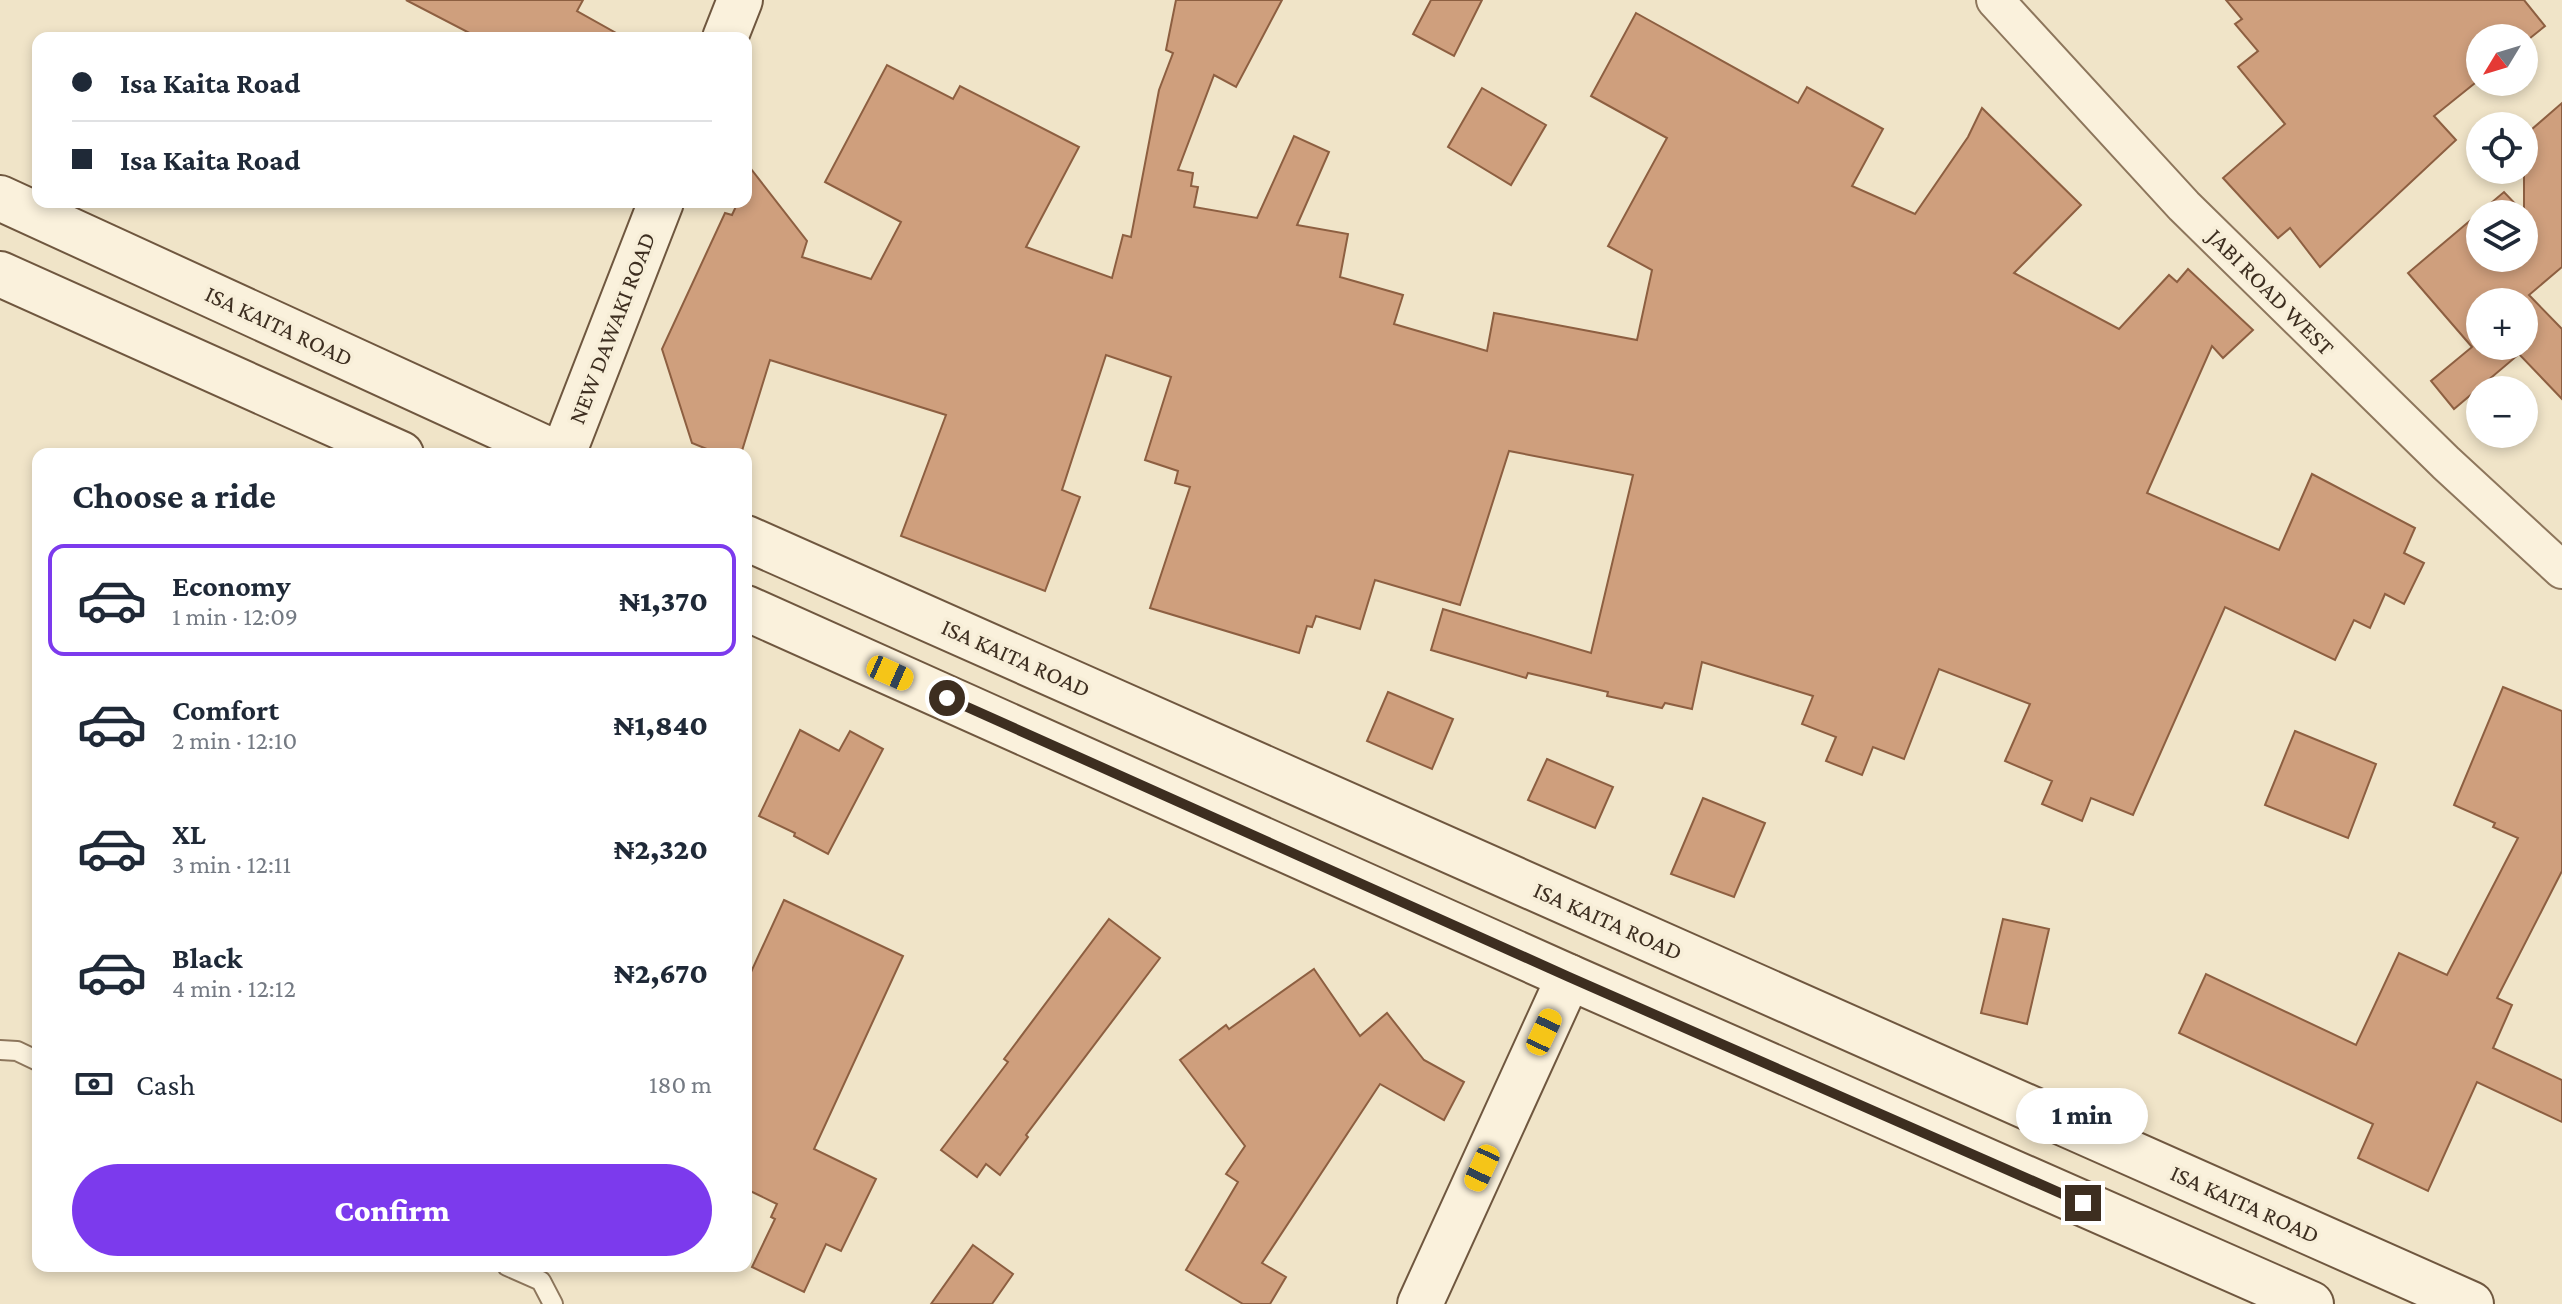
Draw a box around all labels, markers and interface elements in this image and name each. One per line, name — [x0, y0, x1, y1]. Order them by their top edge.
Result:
north arrow — [2466, 24, 2538, 96]
map controls — [2466, 24, 2538, 448]
text: Isa Kaita Road — [120, 66, 300, 99]
button: locate — [2466, 112, 2538, 184]
text: Isa Kaita Road — [120, 143, 300, 176]
button: layers — [2466, 200, 2538, 272]
street label: JABI ROAD WEST — [2201, 221, 2340, 361]
street label: NEW DAWAKI ROAD — [563, 228, 661, 427]
street label: ISA KAITA ROAD — [201, 280, 357, 372]
button: + — [2466, 288, 2538, 360]
button: − — [2466, 376, 2538, 448]
text: Choose a ride — [72, 476, 276, 516]
icon: car — [76, 564, 148, 636]
text: Economy — [172, 569, 291, 602]
text: ₦1,370 — [619, 584, 708, 617]
text: 1 min · 12:09 — [172, 602, 298, 631]
street label: ISA KAITA ROAD — [938, 613, 1095, 702]
car — [863, 652, 917, 694]
route start — [929, 680, 965, 716]
icon: car — [76, 688, 148, 760]
text: Comfort — [172, 693, 279, 726]
text: ₦1,840 — [614, 708, 708, 741]
text: 2 min · 12:10 — [172, 726, 297, 755]
icon: car — [76, 812, 148, 884]
text: XL — [172, 817, 206, 850]
text: ₦2,320 — [614, 832, 708, 865]
text: 3 min · 12:11 — [172, 850, 291, 879]
street label: ISA KAITA ROAD — [1530, 876, 1687, 965]
icon: car — [76, 936, 148, 1008]
text: Black — [172, 941, 243, 974]
text: ₦2,670 — [614, 956, 708, 989]
text: 4 min · 12:12 — [172, 974, 296, 1003]
car — [1523, 1005, 1565, 1059]
icon: cash — [72, 1062, 116, 1106]
text: Cash — [136, 1068, 195, 1101]
text: 180 m — [649, 1070, 712, 1099]
callout: 1 min — [2017, 1087, 2149, 1143]
text: 1 min — [2052, 1101, 2112, 1130]
car — [1461, 1141, 1503, 1195]
street label: ISA KAITA ROAD — [2167, 1159, 2324, 1248]
button: Confirm — [72, 1164, 712, 1256]
route end — [2065, 1185, 2101, 1221]

